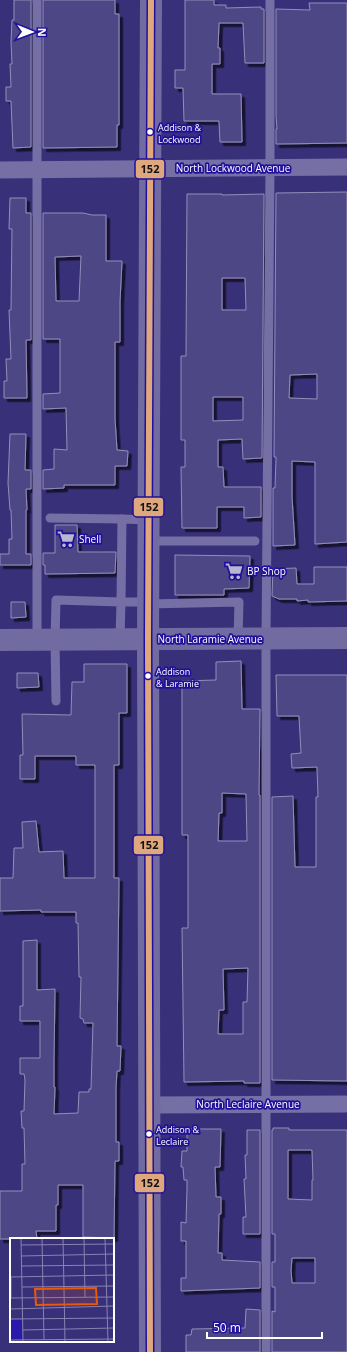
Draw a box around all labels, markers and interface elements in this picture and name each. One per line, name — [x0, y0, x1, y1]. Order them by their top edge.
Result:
north arrow — [12, 12, 52, 52]
text: N — [35, 28, 50, 37]
place label: Addison & Lockwood — [158, 121, 202, 146]
marker: Addison & Lockwood — [145, 127, 155, 137]
line badge: 152 — [135, 159, 165, 179]
text: 152 — [141, 161, 159, 176]
street label: North Lockwood Avenue — [176, 161, 291, 175]
line badge: 152 — [133, 497, 164, 517]
text: 152 — [140, 499, 158, 514]
supermarket icon: Shell — [56, 529, 76, 549]
place label: Shell — [79, 532, 101, 546]
supermarket icon: BP Shop — [224, 561, 244, 581]
place label: BP Shop — [247, 564, 286, 578]
street label: North Laramie Avenue — [157, 632, 263, 646]
place label: Addison & Laramie — [156, 665, 199, 690]
marker: Addison & Laramie — [143, 671, 153, 681]
line badge: 152 — [133, 835, 164, 855]
text: 152 — [140, 837, 158, 852]
street label: North Leclaire Avenue — [196, 1097, 300, 1111]
place label: Addison & Leclaire — [156, 1123, 200, 1148]
marker: Addison & Leclaire — [144, 1129, 154, 1139]
line badge: 152 — [134, 1173, 165, 1193]
text: 152 — [141, 1175, 159, 1190]
inset map — [10, 1238, 114, 1342]
scale bar — [207, 1314, 322, 1340]
text: 50 m — [213, 1319, 241, 1336]

